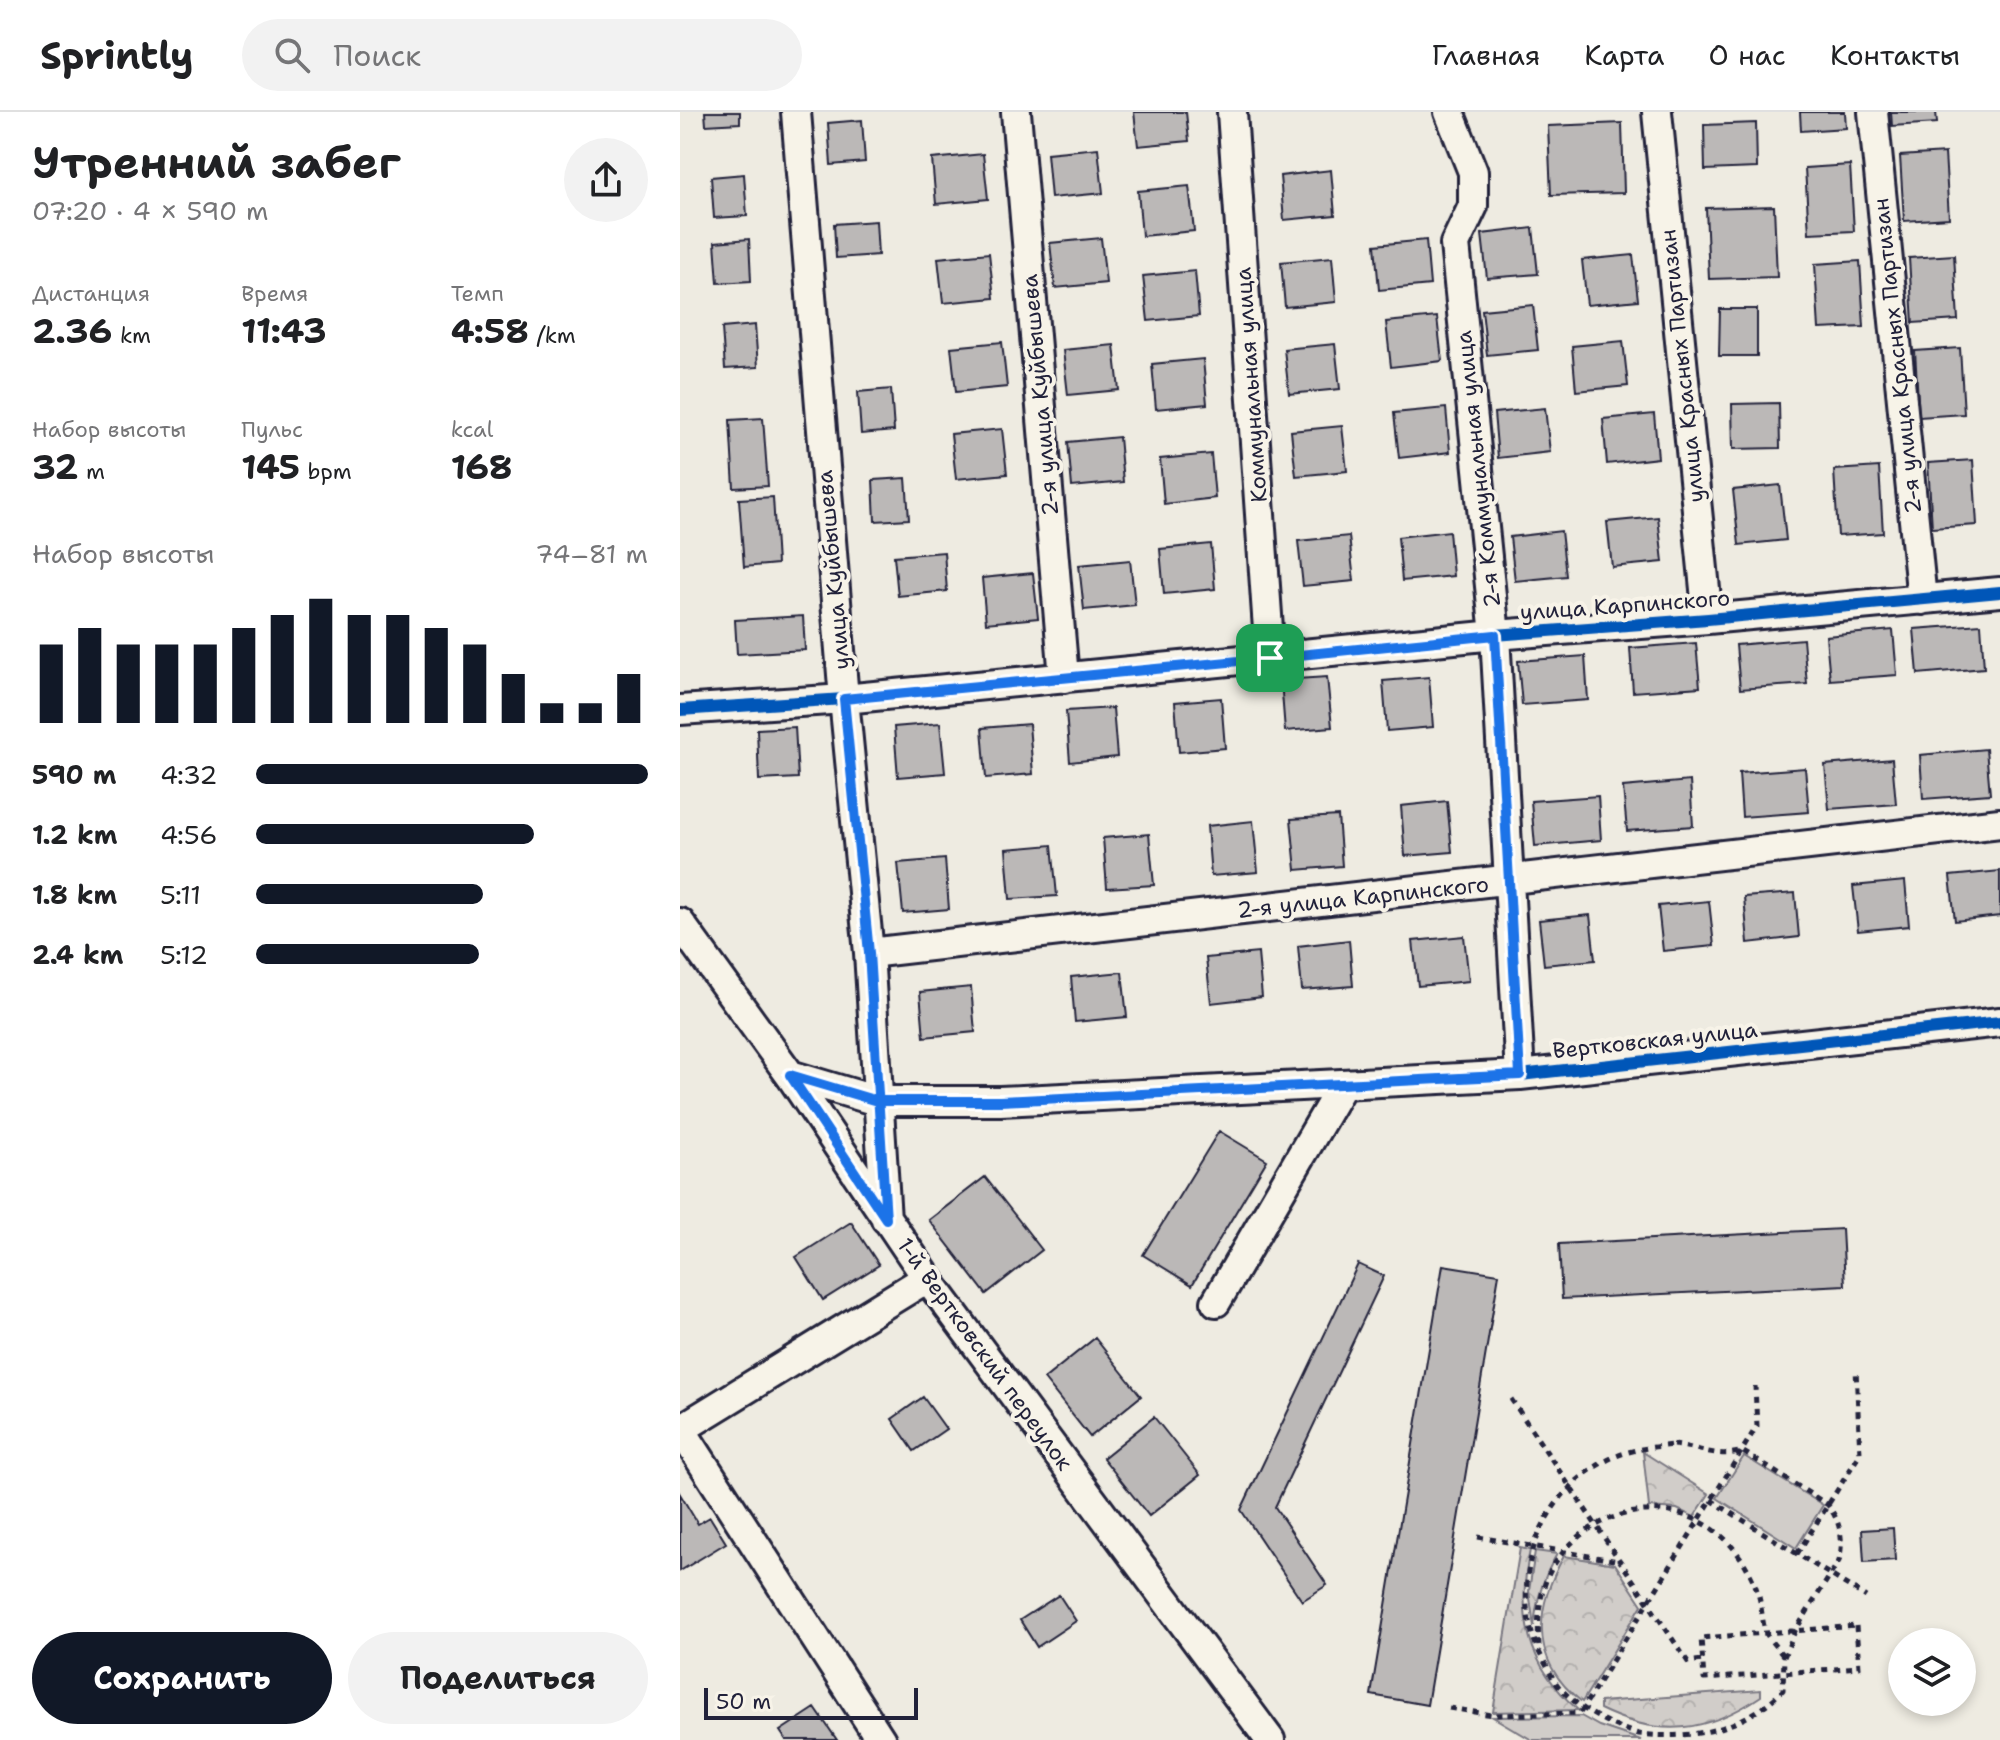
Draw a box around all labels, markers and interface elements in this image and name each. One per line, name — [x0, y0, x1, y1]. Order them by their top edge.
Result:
search box — [242, 19, 802, 91]
text: Sprintly — [40, 30, 194, 81]
icon: search — [270, 33, 314, 77]
text: Поиск — [334, 35, 421, 76]
text: Главная — [1432, 36, 1540, 74]
text: Карта — [1584, 36, 1664, 74]
text: О нас — [1708, 36, 1786, 74]
text: Контакты — [1830, 36, 1960, 74]
text: Утренний забег — [32, 133, 401, 192]
button: share — [564, 138, 648, 222]
text: 07:20 · 4 × 590 m — [32, 193, 269, 228]
street label: 2-я улица Красных Партизан — [1866, 197, 1928, 515]
street label: улица Красных Партизан — [1653, 228, 1711, 504]
street label: Коммунальная улица — [1228, 266, 1274, 504]
street label: 2-я улица Куйбышева — [1015, 273, 1065, 517]
text: Дистанция — [32, 279, 150, 308]
text: Время — [241, 279, 308, 308]
text: Темп — [451, 279, 504, 308]
text: 2.36 — [32, 308, 112, 354]
text: 11:43 — [241, 308, 326, 354]
text: 4:58 — [451, 308, 529, 354]
text: km — [112, 321, 151, 350]
text: /km — [529, 321, 576, 350]
street label: 2-я Коммунальная улица — [1449, 329, 1507, 609]
text: Набор высоты — [32, 415, 186, 444]
text: Пульс — [241, 415, 303, 444]
text: kcal — [451, 415, 493, 444]
text: 32 — [32, 444, 78, 490]
text: 145 — [241, 444, 300, 490]
text: 168 — [451, 444, 513, 490]
text: m — [78, 457, 105, 486]
text: bpm — [300, 457, 352, 486]
street label: улица Куйбышева — [810, 469, 856, 671]
text: Набор высоты — [32, 536, 214, 571]
text: 74–81 m — [535, 536, 648, 571]
street label: улица Карпинского — [1519, 583, 1731, 627]
pin — [1236, 624, 1304, 692]
icon: arrive — [1248, 636, 1292, 680]
text: 590 m — [32, 757, 116, 792]
text: 4:32 — [160, 757, 218, 792]
text: 1.2 km — [32, 817, 117, 852]
text: 4:56 — [160, 817, 217, 852]
street label: 2-я улица Карпинского — [1236, 869, 1490, 925]
text: 1.8 km — [32, 877, 117, 912]
text: 5:11 — [160, 877, 201, 912]
text: 2.4 km — [32, 937, 123, 972]
text: 5:12 — [160, 937, 208, 972]
street label: Вертковская улица — [1551, 1015, 1759, 1065]
street label: 1-й Вертковский переулок — [891, 1232, 1079, 1476]
map controls — [1888, 1628, 1976, 1716]
button: layers — [1888, 1628, 1976, 1716]
button: Сохранить — [32, 1632, 332, 1724]
button: Поделиться — [348, 1632, 648, 1724]
scale bar — [704, 1684, 918, 1720]
text: 50 m — [716, 1687, 771, 1716]

